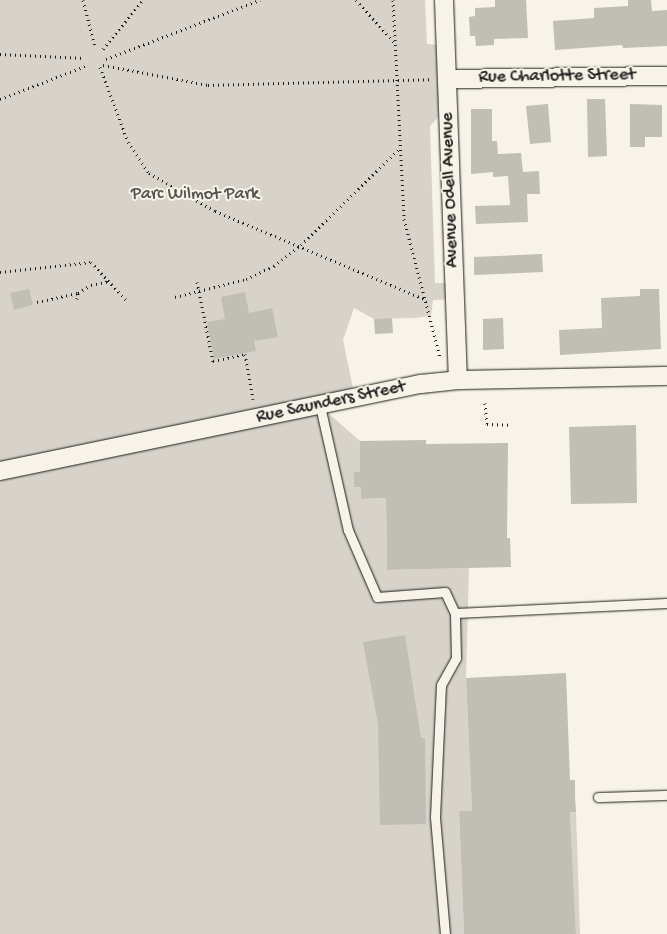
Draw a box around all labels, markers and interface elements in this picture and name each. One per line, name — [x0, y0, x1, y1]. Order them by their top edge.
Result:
street label: Rue Charlotte Street — [478, 65, 636, 89]
street label: Avenue Odell Avenue — [437, 112, 465, 268]
park label: Parc Wilmot Park — [131, 184, 259, 206]
street label: Rue Saunders Street — [254, 377, 408, 429]

